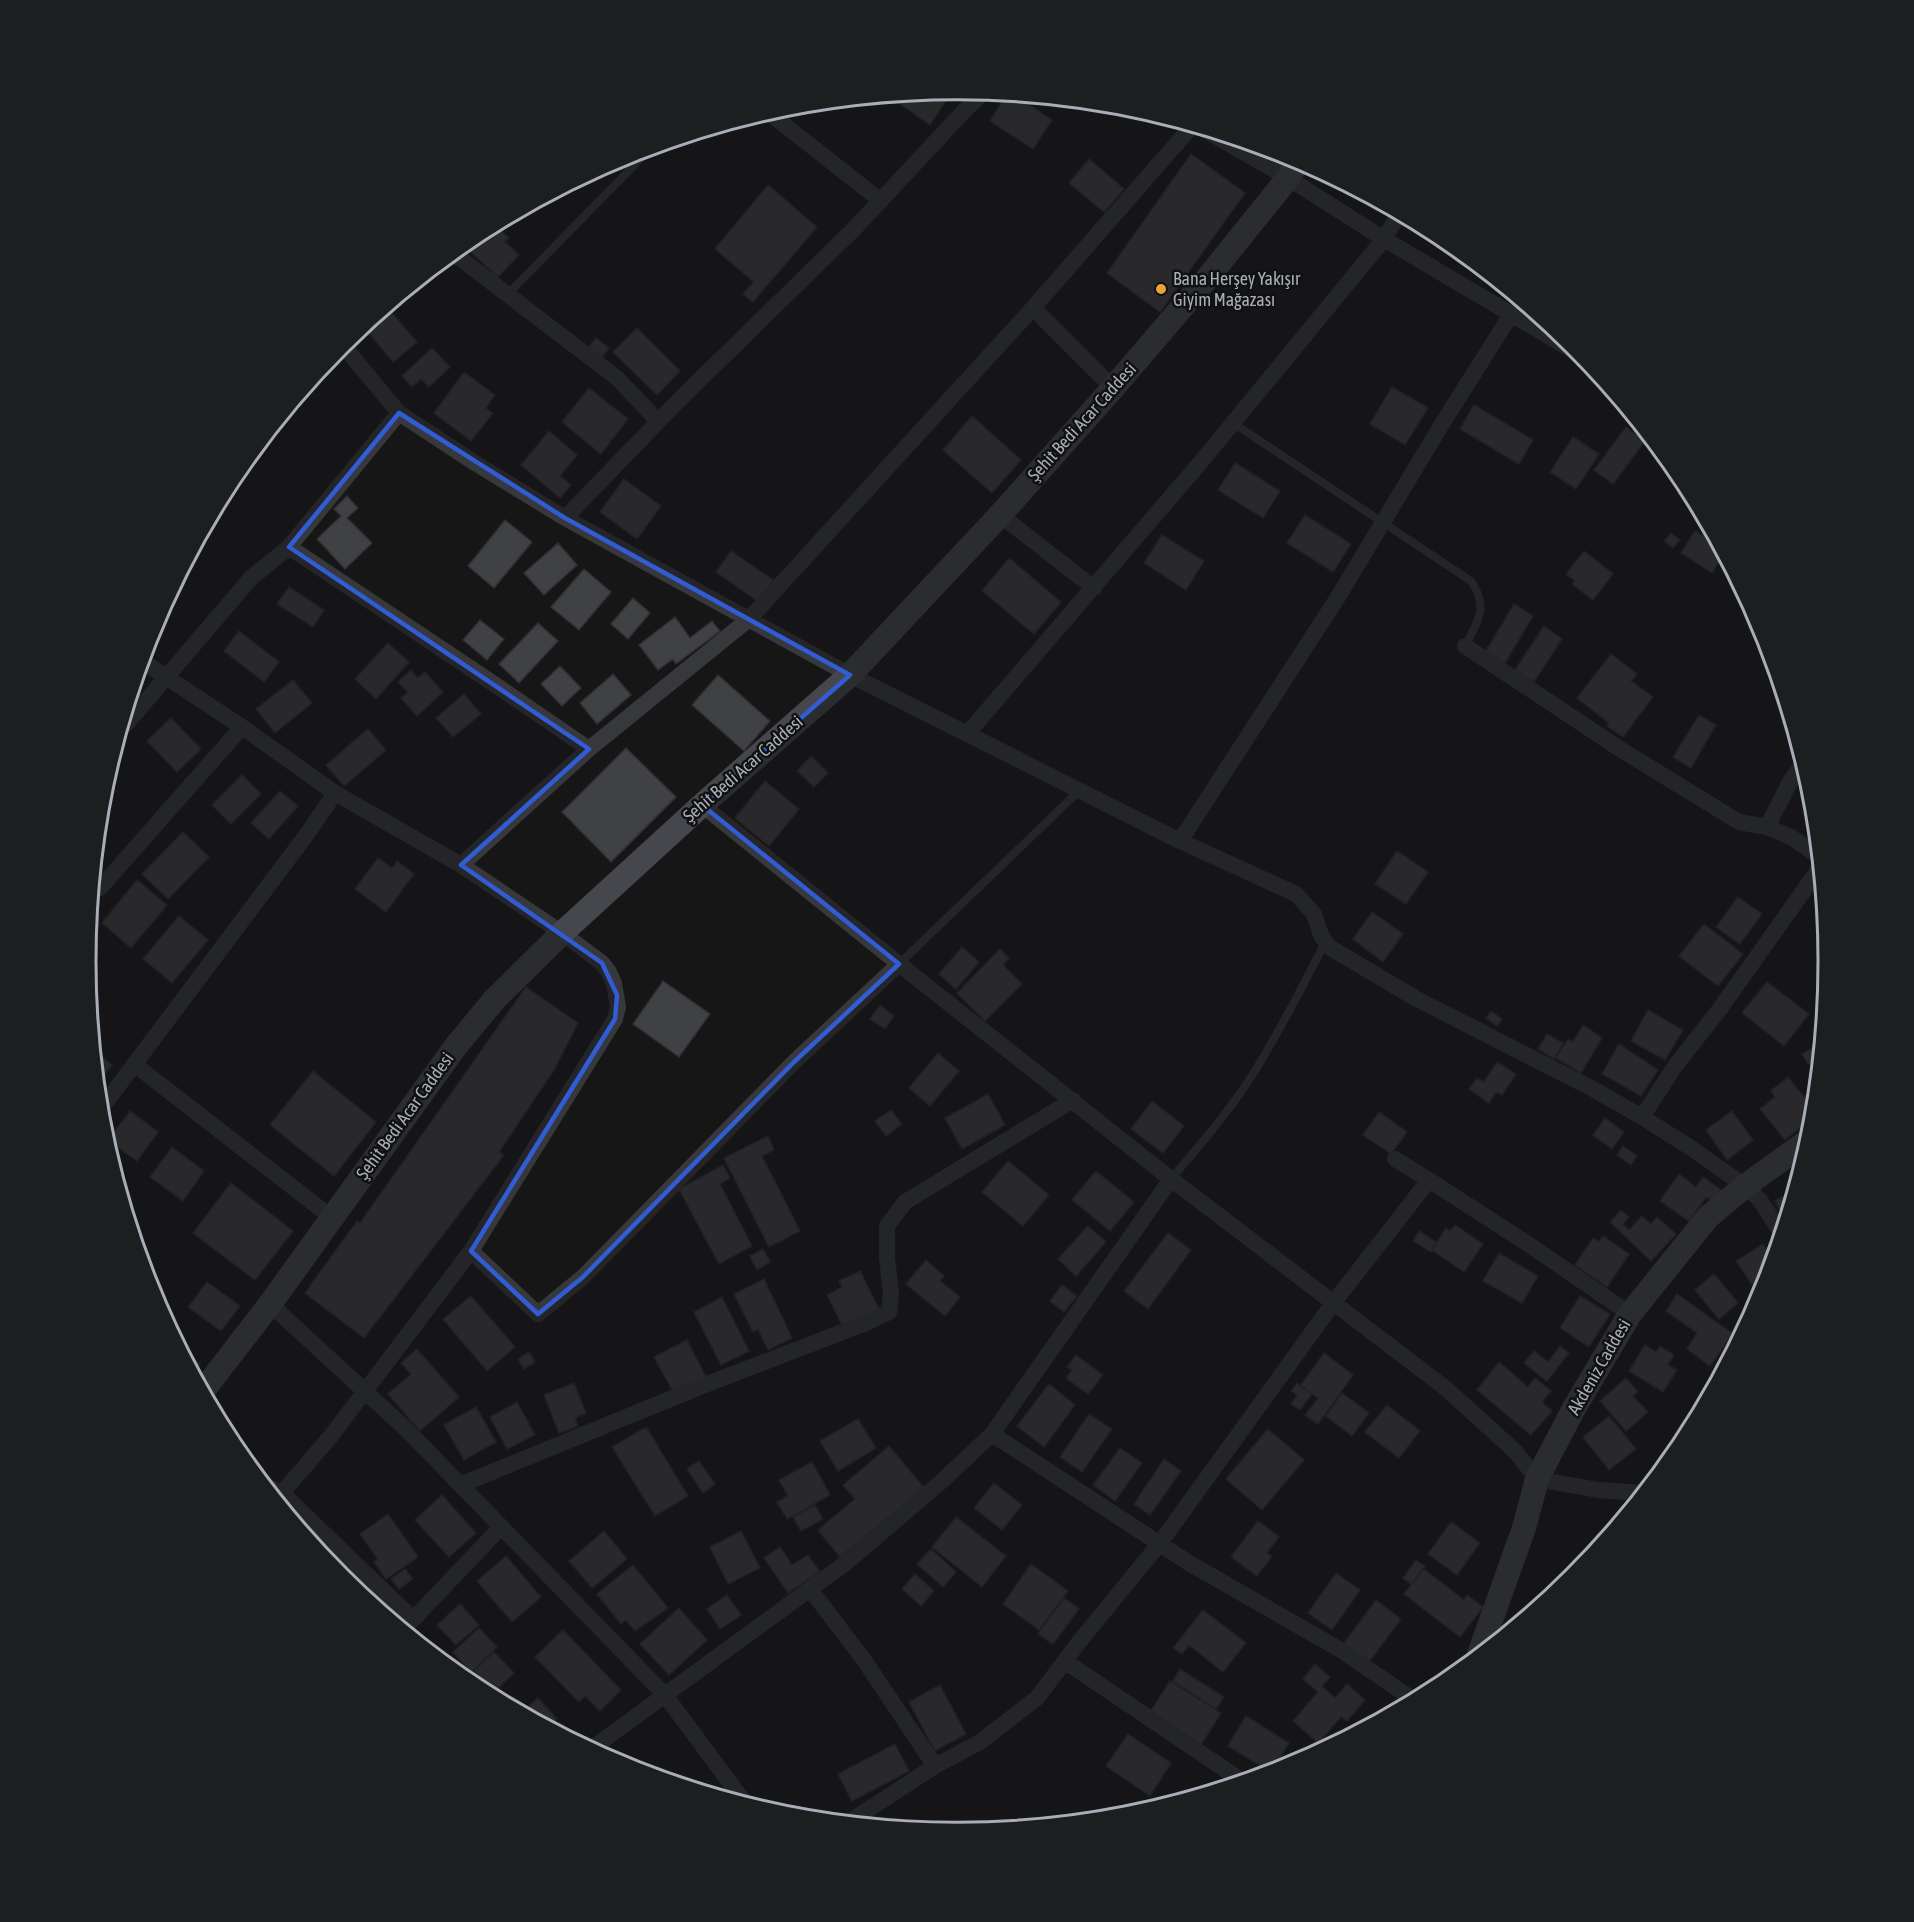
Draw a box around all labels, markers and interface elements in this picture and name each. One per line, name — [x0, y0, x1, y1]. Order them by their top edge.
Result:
place label: Bana Herşey Yakışır Giyim Mağazası — [1173, 268, 1301, 310]
marker: Bana Herşey Yakışır Giyim Mağazası — [1154, 282, 1168, 296]
street label: Şehit Bedi Acar Caddesi — [1023, 358, 1140, 485]
street label: Şehit Bedi Acar Caddesi — [678, 711, 807, 826]
street label: Şehit Bedi Acar Caddesi — [351, 1048, 458, 1183]
street label: Akdeniz Caddesi — [1563, 1315, 1634, 1418]

